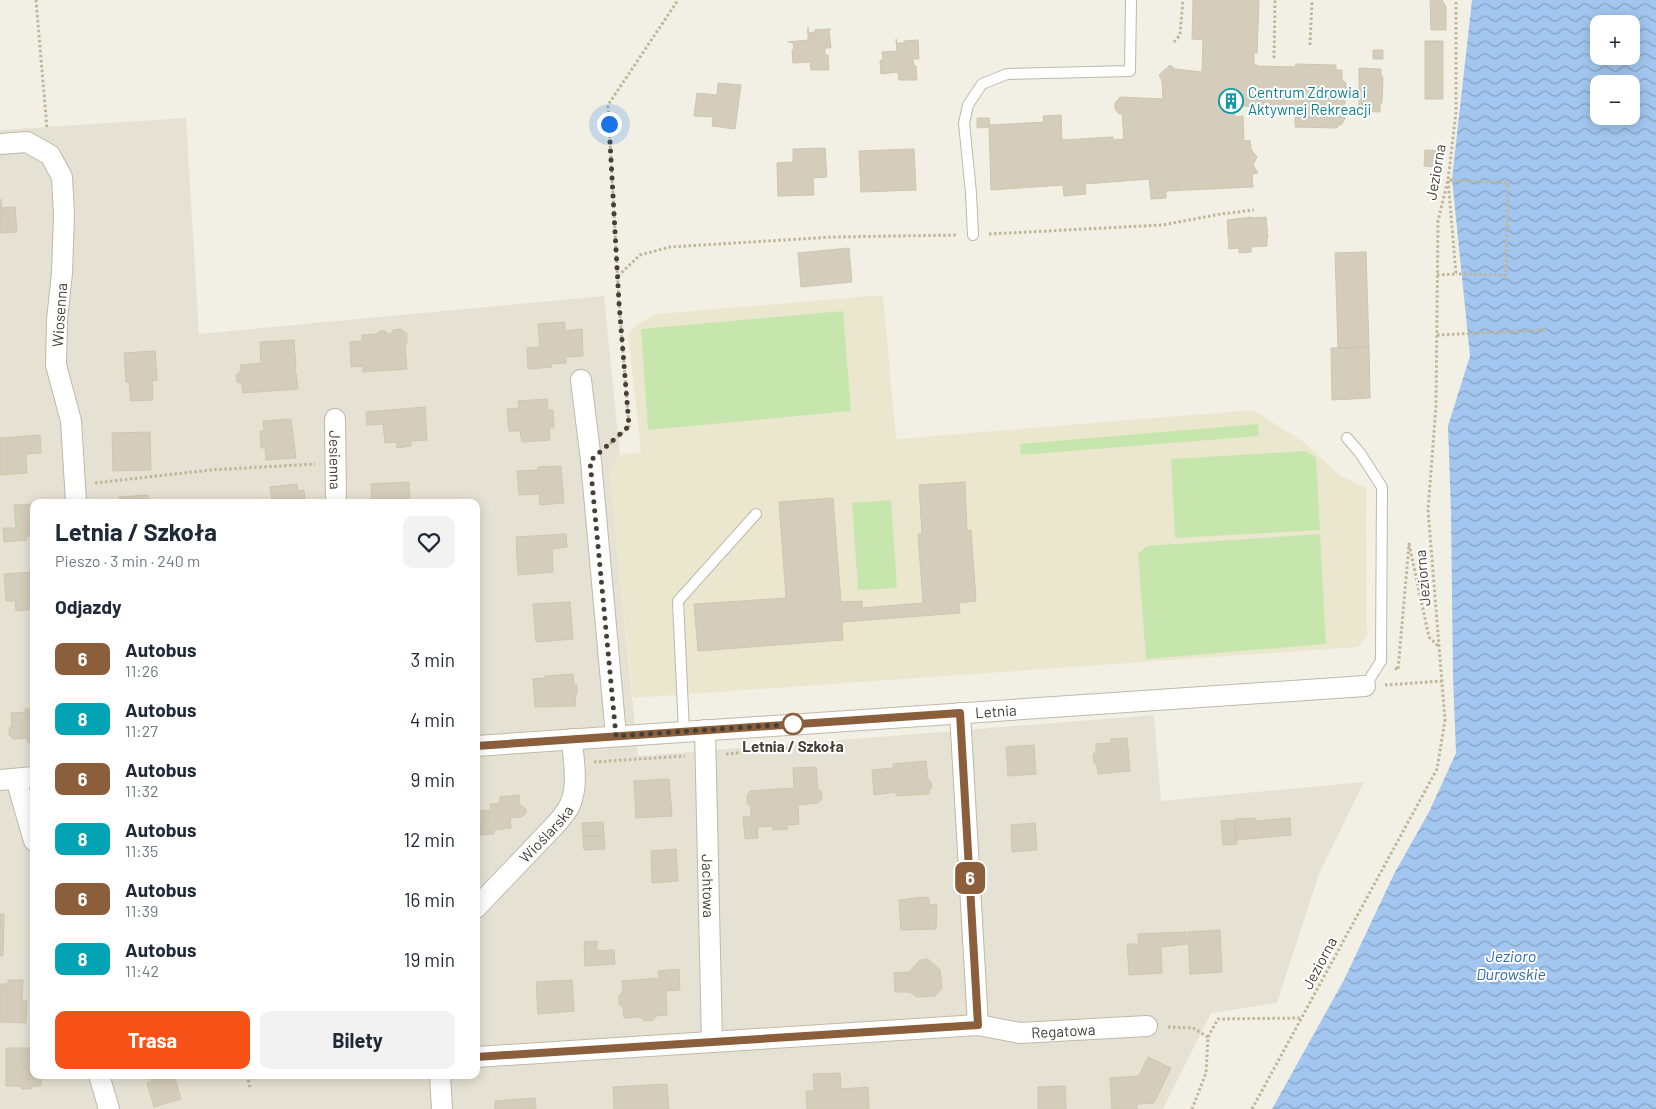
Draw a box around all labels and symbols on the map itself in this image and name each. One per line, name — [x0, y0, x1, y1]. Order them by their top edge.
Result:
place label: Centrum Zdrowia i Aktywnej Rekreacji — [1248, 83, 1371, 118]
building icon: Centrum Zdrowia i Aktywnej Rekreacji — [1218, 88, 1244, 114]
your location — [597, 112, 622, 137]
street label: Jeziorna — [1421, 143, 1449, 201]
street label: Wiosenna — [48, 282, 70, 348]
street label: Jesienna — [326, 430, 345, 490]
street label: Jeziorna — [1411, 549, 1433, 607]
street label: Letnia — [975, 701, 1017, 721]
marker: Letnia / Szkoła — [782, 713, 804, 735]
place label: Letnia / Szkoła — [742, 737, 844, 755]
street label: Wioślarska — [515, 802, 577, 866]
street label: Jachtowa — [699, 854, 718, 918]
line badge: 6 — [954, 862, 986, 894]
street label: Jeziorna — [1298, 934, 1340, 992]
water label: Jezioro Durowskie — [1476, 946, 1546, 983]
street label: Regatowa — [1031, 1020, 1096, 1041]

